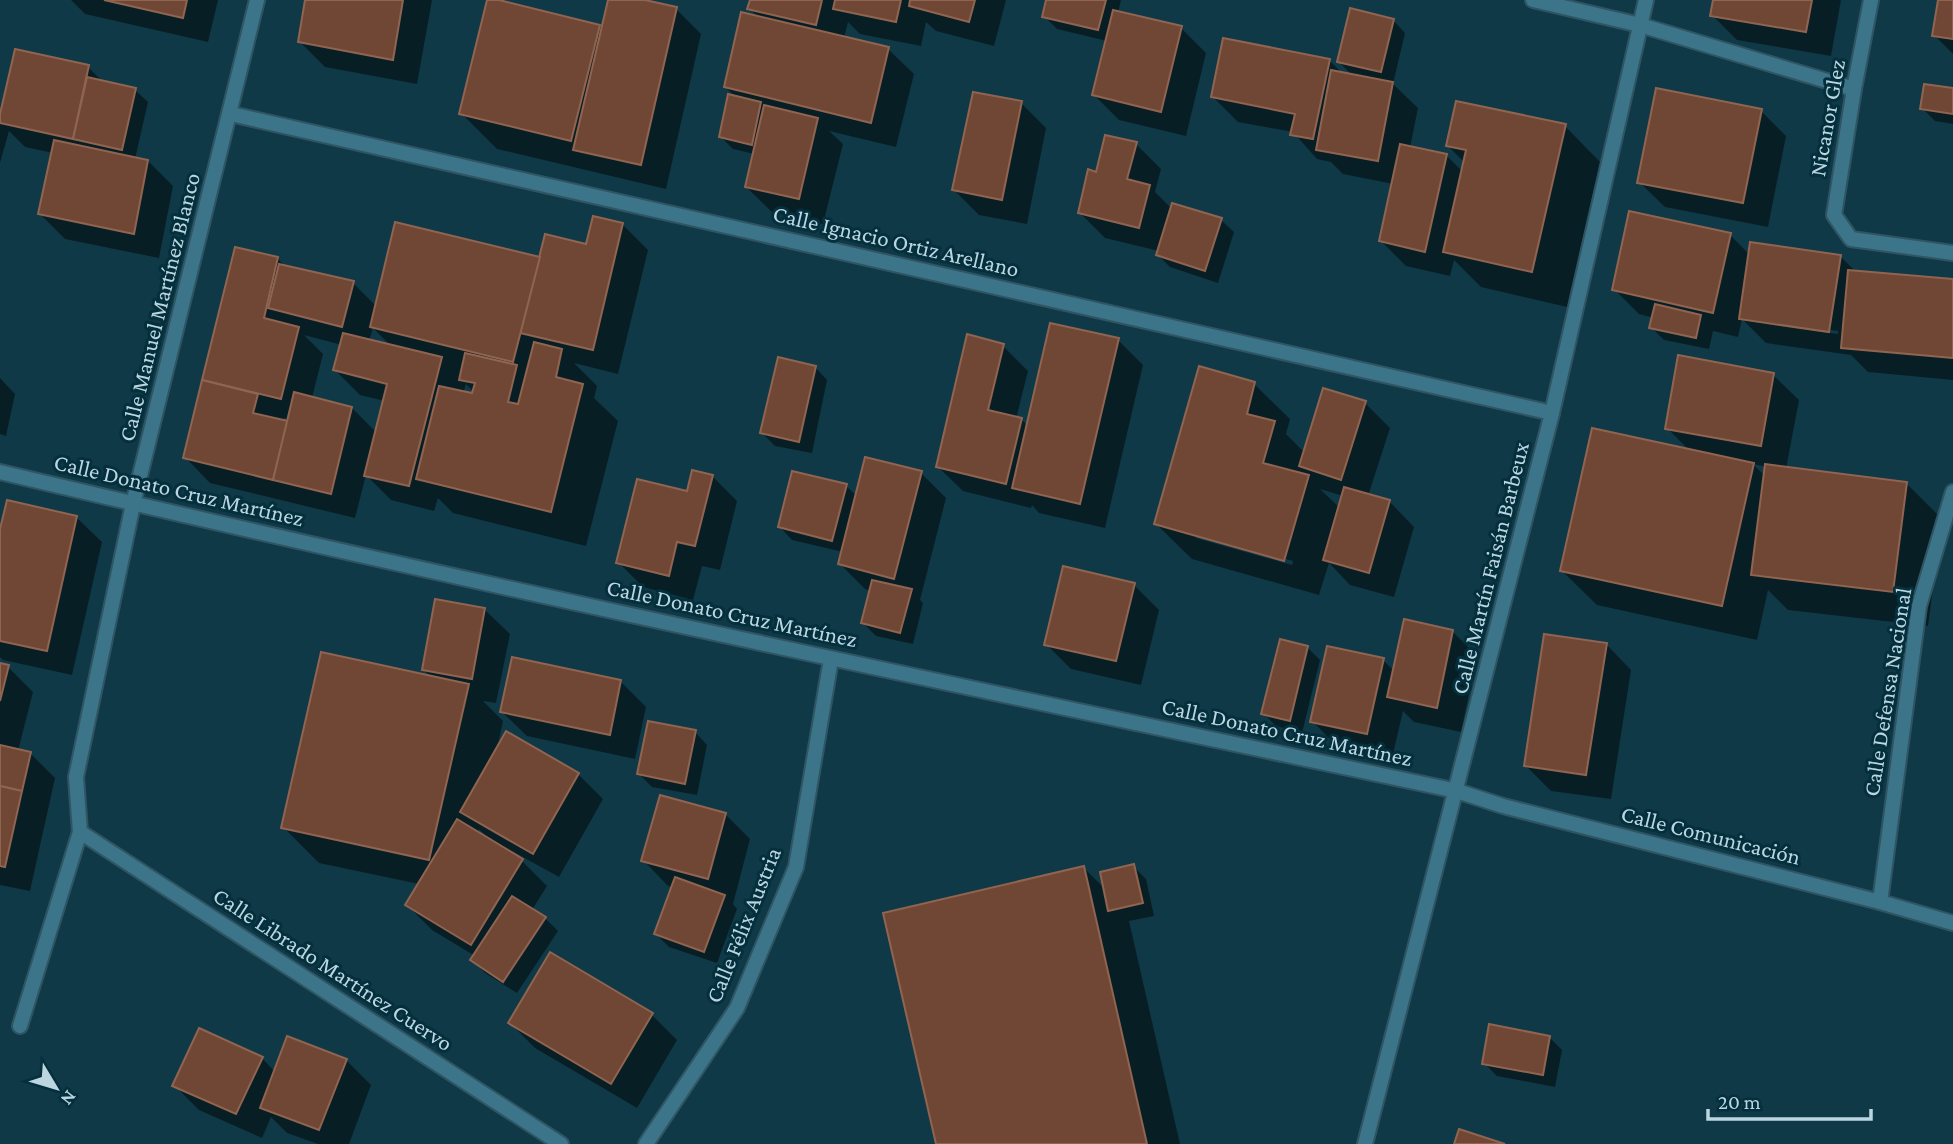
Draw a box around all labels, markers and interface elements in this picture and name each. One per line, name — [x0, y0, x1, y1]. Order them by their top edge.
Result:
street label: Nicanor Glez — [1804, 57, 1850, 178]
street label: Calle Manuel Martínez Blanco — [113, 170, 205, 444]
street label: Calle Ignacio Ortiz Arellano — [770, 200, 1022, 282]
street label: Calle Martín Faisán Barbeux — [1446, 439, 1534, 697]
street label: Calle Donato Cruz Martínez — [52, 449, 307, 531]
street label: Calle Donato Cruz Martínez — [604, 574, 860, 652]
street label: Calle Defensa Nacional — [1858, 586, 1916, 798]
street label: Calle Donato Cruz Martínez — [1159, 693, 1415, 771]
street label: Calle Comunicación — [1619, 800, 1803, 870]
street label: Calle Félix Austria — [700, 843, 786, 1006]
street label: Calle Librado Martínez Cuervo — [209, 882, 457, 1056]
north arrow — [21, 1053, 91, 1123]
scale bar — [1708, 1078, 1871, 1122]
text: N — [57, 1087, 81, 1110]
text: 20 m — [1718, 1090, 1761, 1114]

